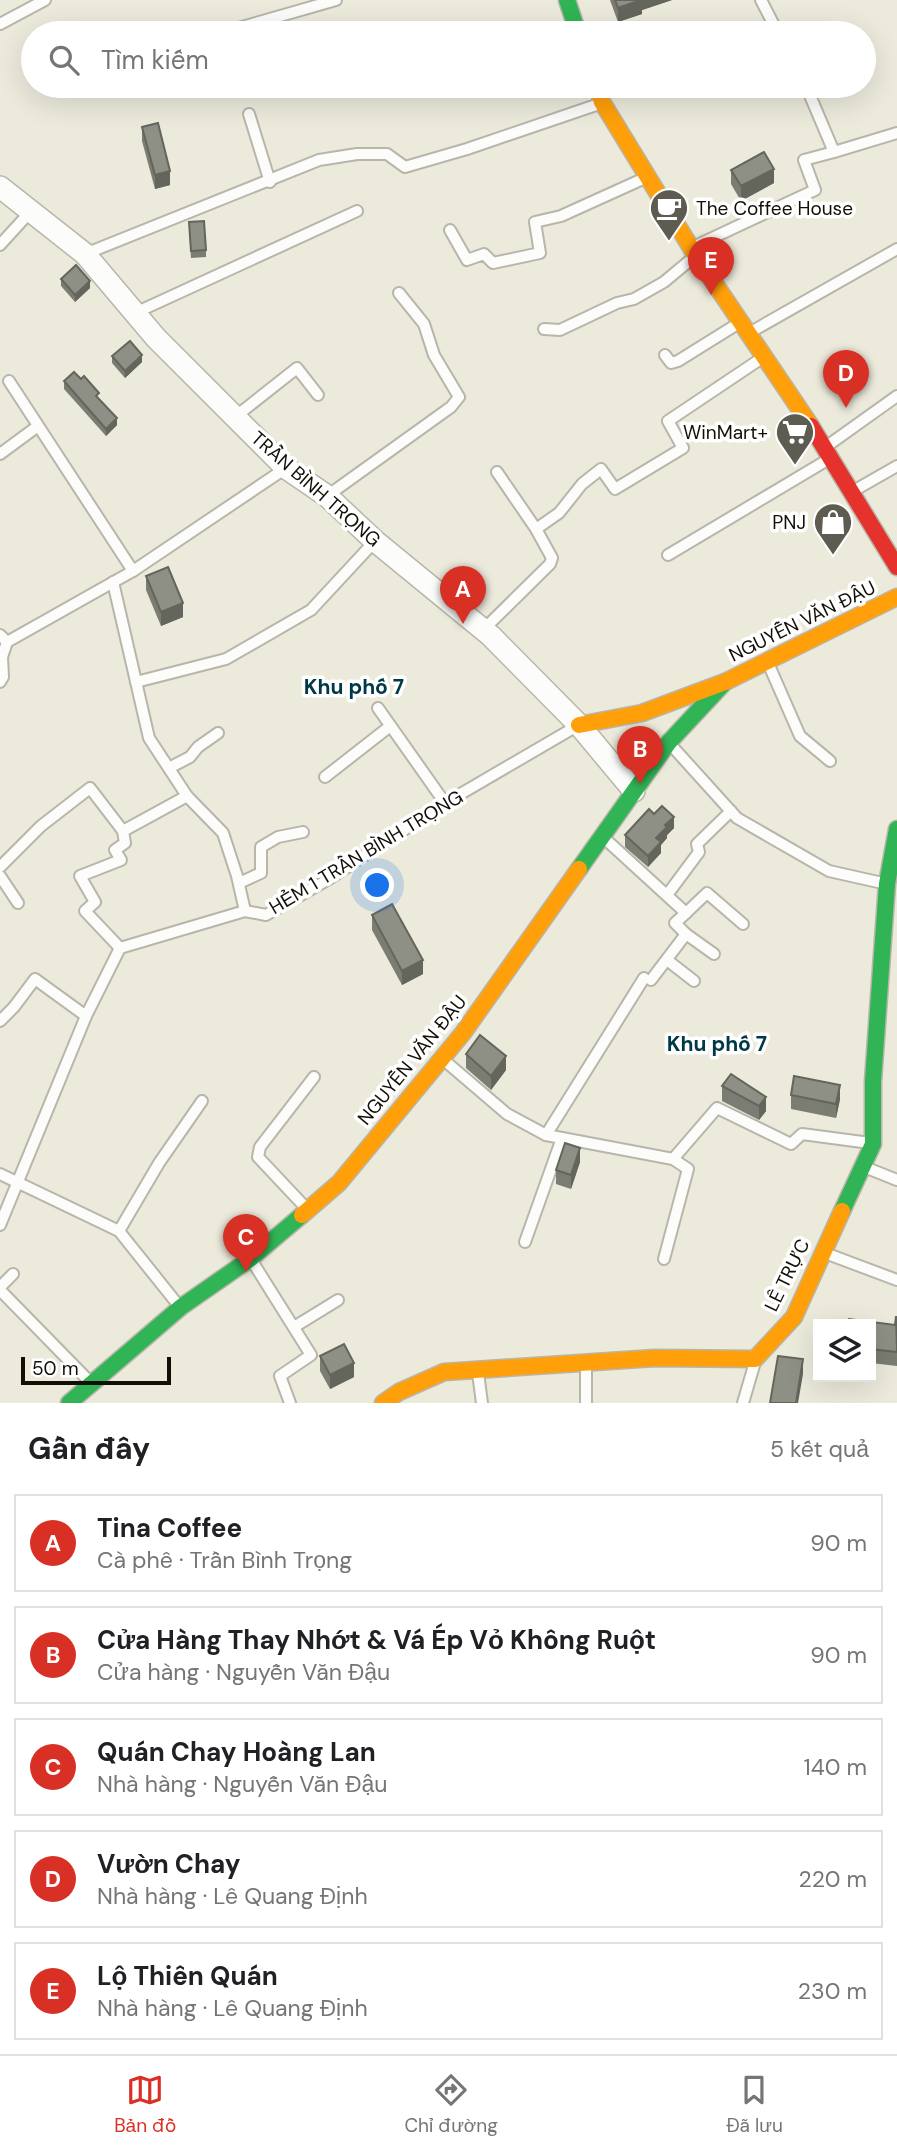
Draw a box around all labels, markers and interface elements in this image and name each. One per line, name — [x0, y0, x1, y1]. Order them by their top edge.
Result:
search box — [21, 21, 876, 98]
icon: search — [45, 41, 83, 79]
text: Tìm kiếm — [101, 43, 209, 77]
cafe icon: The Coffee House — [648, 187, 690, 242]
place label: The Coffee House — [696, 196, 853, 221]
pin: E — [688, 237, 734, 295]
pin: D — [823, 350, 869, 408]
supermarket icon: WinMart+ — [774, 411, 816, 466]
place label: WinMart+ — [683, 420, 768, 445]
street label: TRẦN BÌNH TRỌNG — [246, 426, 386, 552]
shop icon: PNJ — [812, 501, 854, 556]
place label: PNJ — [772, 510, 806, 535]
pin: A — [440, 566, 486, 624]
street label: NGUYỄN VĂN ĐẬU — [725, 575, 879, 667]
district label: Khu phố 7 — [304, 673, 404, 701]
pin: B — [617, 726, 663, 784]
street label: HẺM 1 TRẦN BÌNH TRỌNG — [265, 784, 467, 920]
your location — [360, 868, 394, 902]
street label: NGUYỄN VĂN ĐẬU — [352, 990, 472, 1130]
district label: Khu phố 7 — [667, 1030, 767, 1058]
pin: C — [223, 1214, 269, 1272]
street label: LÊ TRỰC — [759, 1235, 815, 1315]
map controls — [813, 1319, 876, 1382]
button: layers — [813, 1319, 876, 1382]
scale bar — [21, 1354, 172, 1386]
text: 50 m — [32, 1356, 79, 1381]
text: Gần đây — [28, 1429, 150, 1468]
text: 5 kết quả — [770, 1434, 869, 1464]
text: Tina Coffee — [97, 1511, 242, 1545]
text: A — [45, 1528, 61, 1558]
text: 90 m — [810, 1528, 867, 1558]
text: Cà phê · Trần Bình Trọng — [97, 1545, 352, 1575]
text: Cửa Hàng Thay Nhớt & Vá Ép Vỏ Không Ruột — [97, 1623, 656, 1657]
text: B — [46, 1640, 60, 1670]
text: 90 m — [810, 1640, 867, 1670]
text: Cửa hàng · Nguyễn Văn Đậu — [97, 1657, 390, 1687]
text: Quán Chay Hoàng Lan — [97, 1735, 376, 1769]
text: C — [45, 1752, 61, 1782]
text: 140 m — [804, 1752, 867, 1782]
text: Nhà hàng · Nguyễn Văn Đậu — [97, 1769, 388, 1799]
text: Vườn Chay — [97, 1847, 241, 1881]
text: D — [45, 1864, 61, 1894]
text: 220 m — [798, 1864, 867, 1894]
text: Nhà hàng · Lê Quang Định — [97, 1881, 368, 1911]
text: Lộ Thiên Quán — [97, 1959, 278, 1993]
text: E — [46, 1976, 60, 2006]
text: 230 m — [798, 1976, 867, 2006]
text: Nhà hàng · Lê Quang Định — [97, 1993, 368, 2023]
tab: Bản đồ — [114, 2071, 176, 2138]
tab: Chỉ đường — [405, 2071, 498, 2138]
tab: Đã lưu — [726, 2071, 783, 2138]

